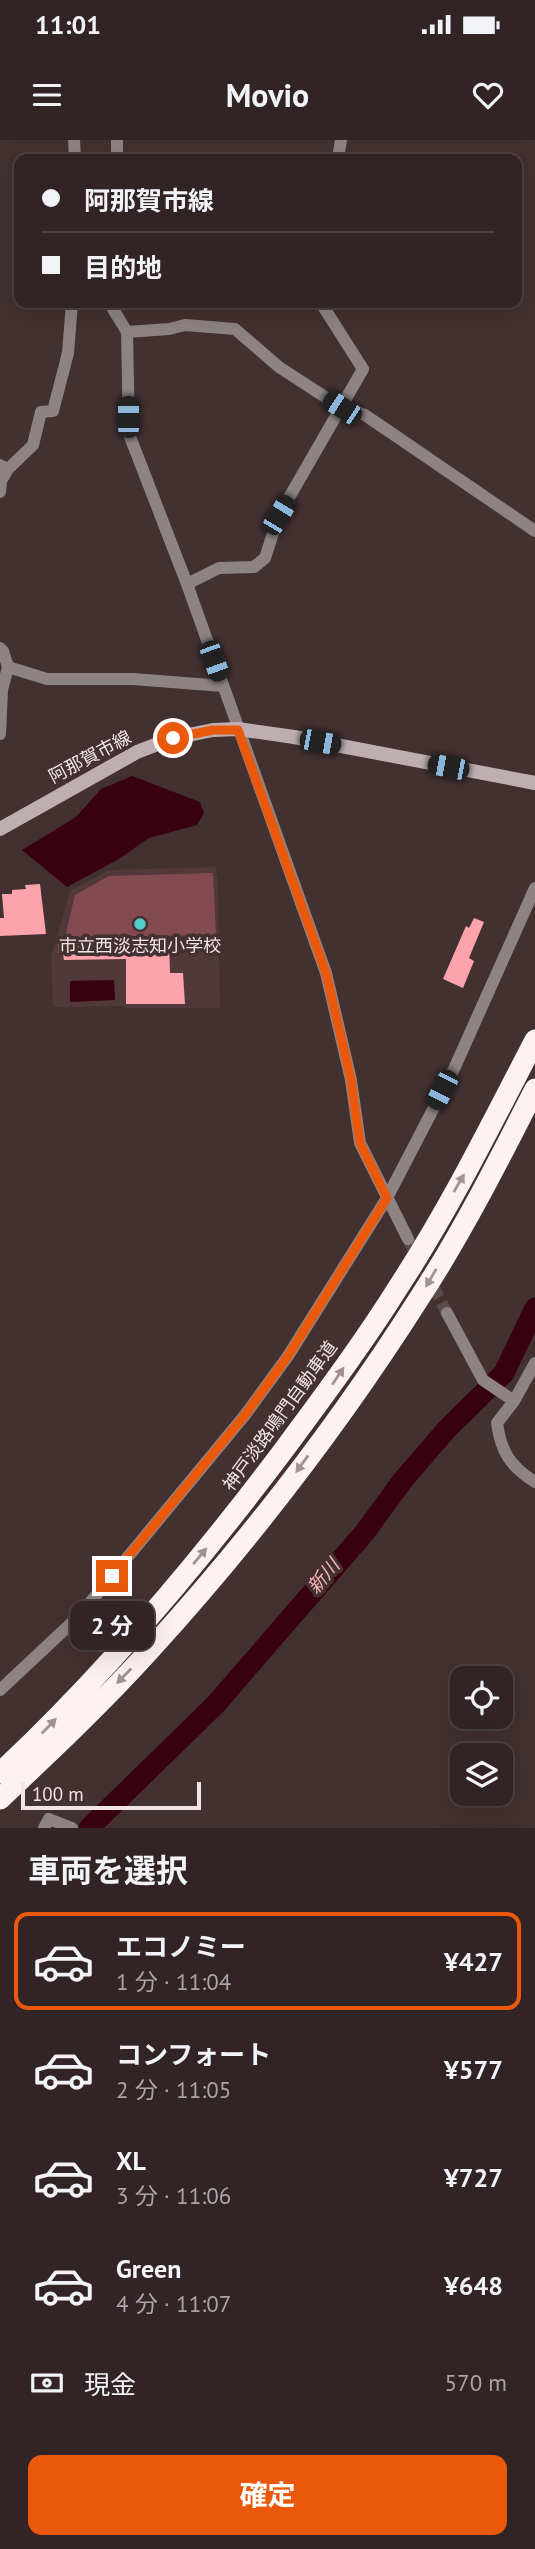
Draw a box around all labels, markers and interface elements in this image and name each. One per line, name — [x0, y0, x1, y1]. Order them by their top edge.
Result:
text: 11:01 — [35, 8, 101, 41]
text: Movio — [226, 74, 309, 116]
icon: menu — [28, 76, 66, 114]
icon: heart — [469, 76, 507, 114]
text: 阿那賀市線 — [84, 184, 214, 217]
text: 目的地 — [84, 251, 162, 284]
car — [319, 388, 366, 428]
car — [118, 396, 139, 438]
car — [260, 492, 299, 538]
car — [197, 638, 232, 684]
route start — [157, 722, 189, 754]
street label: 阿那賀市線 — [45, 725, 135, 788]
car — [298, 728, 343, 756]
car — [426, 753, 471, 781]
marker: 市立西淡志知小学校 — [132, 916, 148, 932]
place label: 市立西淡志知小学校 — [59, 934, 221, 957]
car — [424, 1067, 461, 1113]
one-way arrow — [453, 1173, 465, 1192]
one-way arrow — [425, 1268, 438, 1287]
street label: 神戸淡路鳴門自動車道 — [217, 1336, 342, 1495]
one-way arrow — [332, 1366, 345, 1386]
one-way arrow — [294, 1455, 309, 1473]
one-way arrow — [193, 1548, 208, 1566]
water label: 新川 — [302, 1552, 346, 1598]
route end — [96, 1560, 128, 1592]
callout: 2 分 — [70, 1600, 154, 1650]
text: 2 分 — [91, 1611, 133, 1640]
map controls — [450, 1666, 513, 1806]
button: locate — [450, 1666, 513, 1729]
one-way arrow — [117, 1667, 133, 1684]
one-way arrow — [41, 1718, 57, 1735]
button: layers — [450, 1743, 513, 1806]
scale bar — [21, 1779, 201, 1811]
text: 100 m — [32, 1782, 84, 1806]
text: 車両を選択 — [28, 1849, 188, 1891]
icon: car — [32, 1930, 95, 1993]
text: エコノミー — [116, 1930, 246, 1963]
text: ¥427 — [444, 1945, 503, 1978]
text: 1 分 · 11:04 — [116, 1967, 231, 1996]
icon: car — [32, 2038, 95, 2101]
text: コンフォート — [116, 2038, 271, 2071]
text: ¥577 — [444, 2053, 503, 2086]
text: 2 分 · 11:05 — [116, 2075, 231, 2104]
text: XL — [116, 2144, 146, 2177]
icon: car — [32, 2146, 95, 2209]
text: ¥727 — [444, 2161, 503, 2194]
text: 3 分 · 11:06 — [116, 2181, 231, 2210]
text: Green — [116, 2252, 181, 2285]
icon: car — [32, 2254, 95, 2317]
text: ¥648 — [444, 2269, 503, 2302]
text: 4 分 · 11:07 — [116, 2289, 231, 2318]
icon: cash — [28, 2364, 66, 2402]
text: 現金 — [84, 2368, 136, 2401]
text: 570 m — [445, 2368, 507, 2397]
button: 確定 — [28, 2455, 507, 2535]

